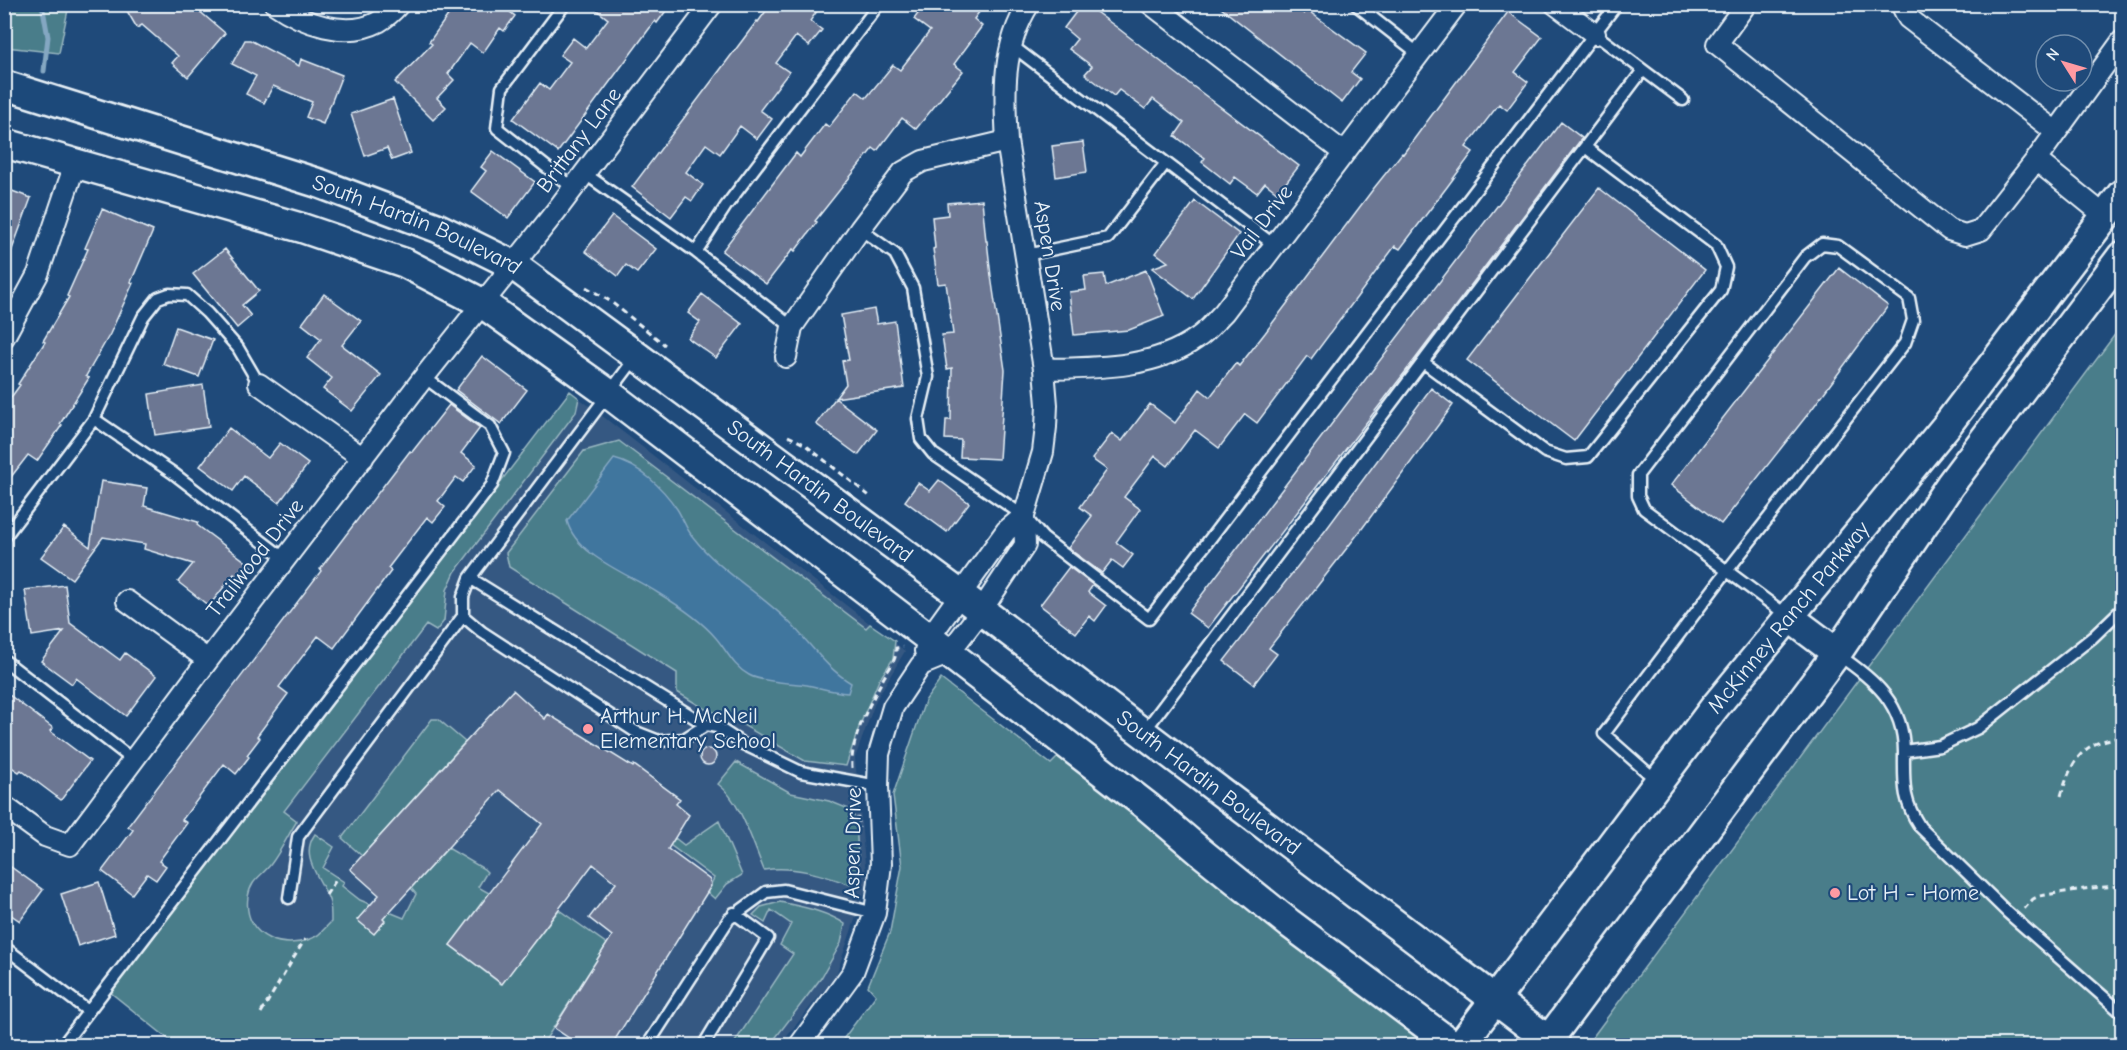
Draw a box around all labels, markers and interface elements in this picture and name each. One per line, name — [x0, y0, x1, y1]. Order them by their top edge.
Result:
north arrow — [2034, 33, 2094, 93]
text: N — [2042, 45, 2063, 64]
street label: Brittany Lane — [531, 82, 627, 198]
street label: South Hardin Boulevard — [309, 169, 527, 280]
street label: Vail Drive — [1226, 180, 1298, 264]
street label: Aspen Drive — [1028, 199, 1072, 313]
street label: South Hardin Boulevard — [722, 414, 918, 568]
street label: Trailwood Drive — [201, 494, 309, 622]
street label: McKinney Ranch Parkway — [1702, 516, 1875, 719]
place label: Arthur H. McNeil Elementary School — [600, 703, 776, 754]
street label: South Hardin Boulevard — [1111, 705, 1306, 861]
marker: Arthur H. McNeil Elementary School — [581, 722, 595, 736]
street label: Aspen Drive — [839, 787, 867, 899]
place label: Lot H - Home — [1847, 880, 1979, 906]
marker: Lot H - Home — [1828, 886, 1842, 900]

